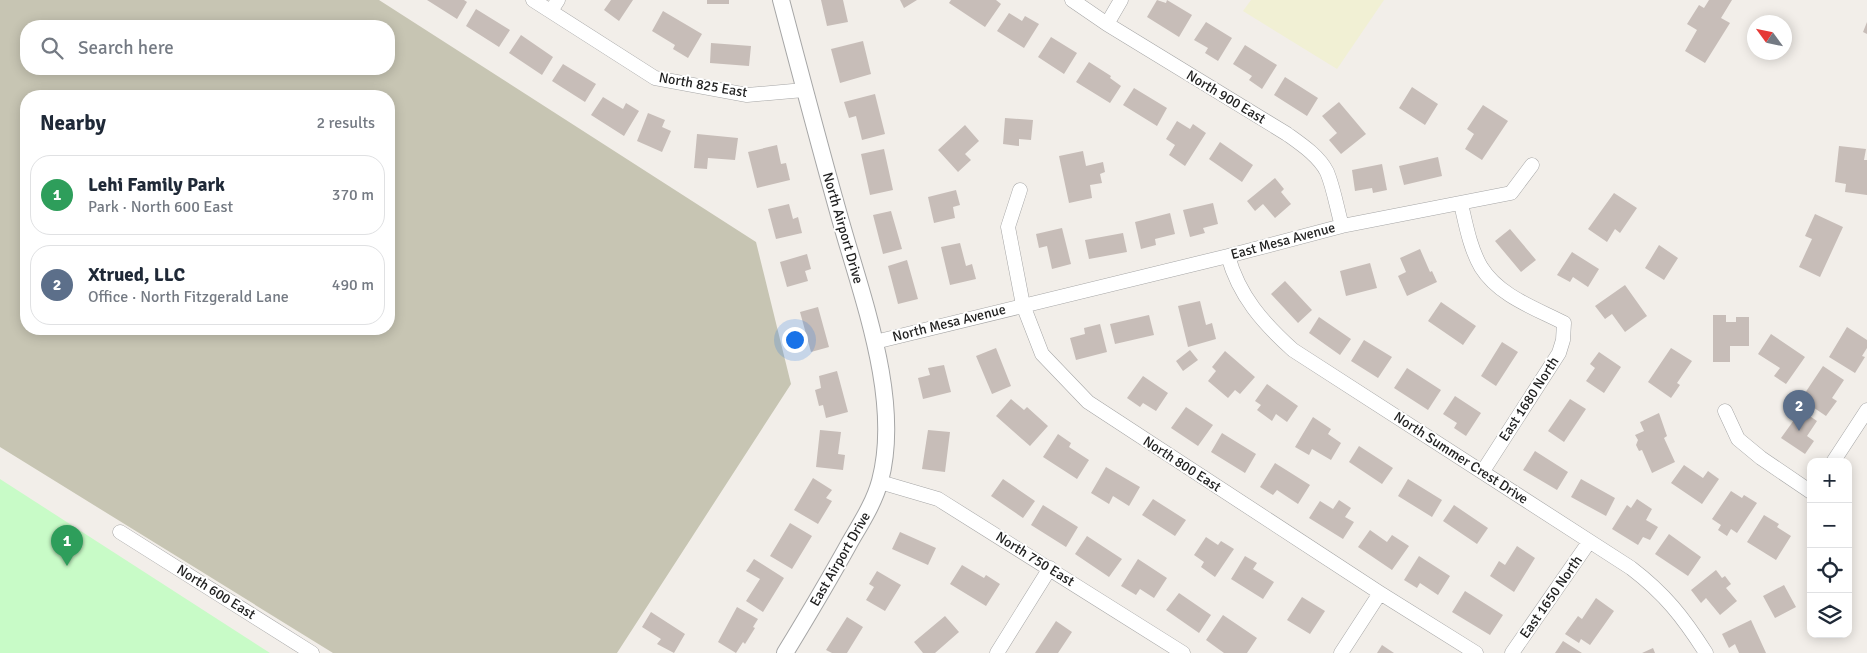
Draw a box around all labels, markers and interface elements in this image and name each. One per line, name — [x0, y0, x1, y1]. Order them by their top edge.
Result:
north arrow — [1747, 15, 1792, 60]
search box — [20, 20, 395, 75]
icon: search — [38, 34, 66, 62]
text: Search here — [78, 36, 174, 60]
street label: North 900 East — [1183, 67, 1269, 127]
street label: North 825 East — [657, 69, 749, 101]
text: Nearby — [40, 110, 106, 136]
text: 2 results — [316, 113, 375, 133]
street label: North Airport Drive — [819, 170, 867, 286]
text: Lehi Family Park — [88, 173, 225, 197]
text: 1 — [53, 185, 61, 205]
text: 370 m — [332, 185, 374, 205]
text: Park · North 600 East — [88, 197, 233, 217]
street label: East Mesa Avenue — [1229, 219, 1337, 263]
text: Xtrued, LLC — [88, 263, 185, 287]
text: 2 — [53, 275, 61, 295]
text: 490 m — [332, 275, 374, 295]
text: Office · North Fitzgerald Lane — [88, 287, 289, 307]
street label: North Mesa Avenue — [891, 301, 1007, 345]
your location — [782, 327, 808, 353]
street label: East 1680 North — [1495, 354, 1563, 444]
pin: 2 — [1783, 390, 1815, 431]
street label: North Summer Crest Drive — [1391, 408, 1531, 508]
street label: North 800 East — [1140, 432, 1224, 496]
map controls — [1807, 458, 1852, 638]
button: + — [1807, 458, 1852, 503]
button: − — [1807, 503, 1852, 548]
street label: East Airport Drive — [806, 509, 874, 609]
pin: 1 — [51, 525, 83, 566]
street label: North 750 East — [993, 528, 1078, 590]
button: locate — [1807, 548, 1852, 593]
street label: East 1650 North — [1516, 552, 1586, 642]
street label: North 600 East — [174, 561, 259, 623]
button: layers — [1807, 593, 1852, 638]

